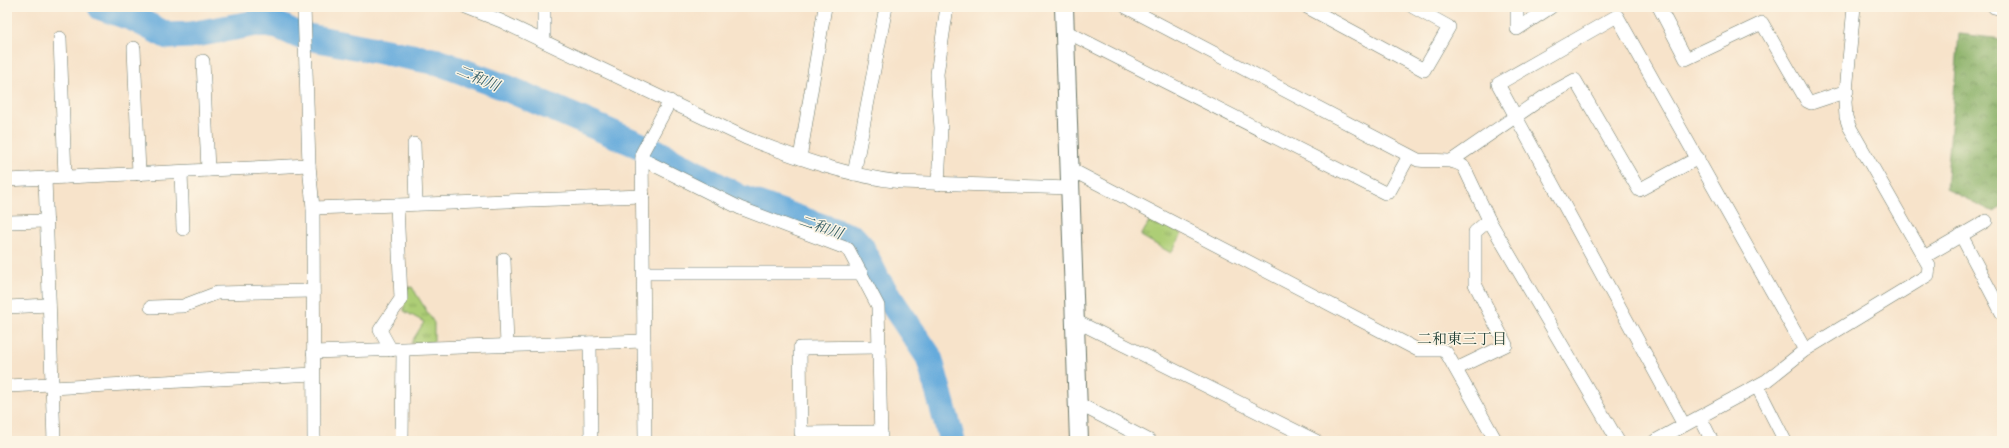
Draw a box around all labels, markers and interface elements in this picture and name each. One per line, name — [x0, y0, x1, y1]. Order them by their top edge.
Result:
water label: 二和川 — [454, 61, 504, 96]
water label: 二和川 — [797, 211, 847, 243]
district label: 二和東三丁目 — [1417, 330, 1507, 348]

